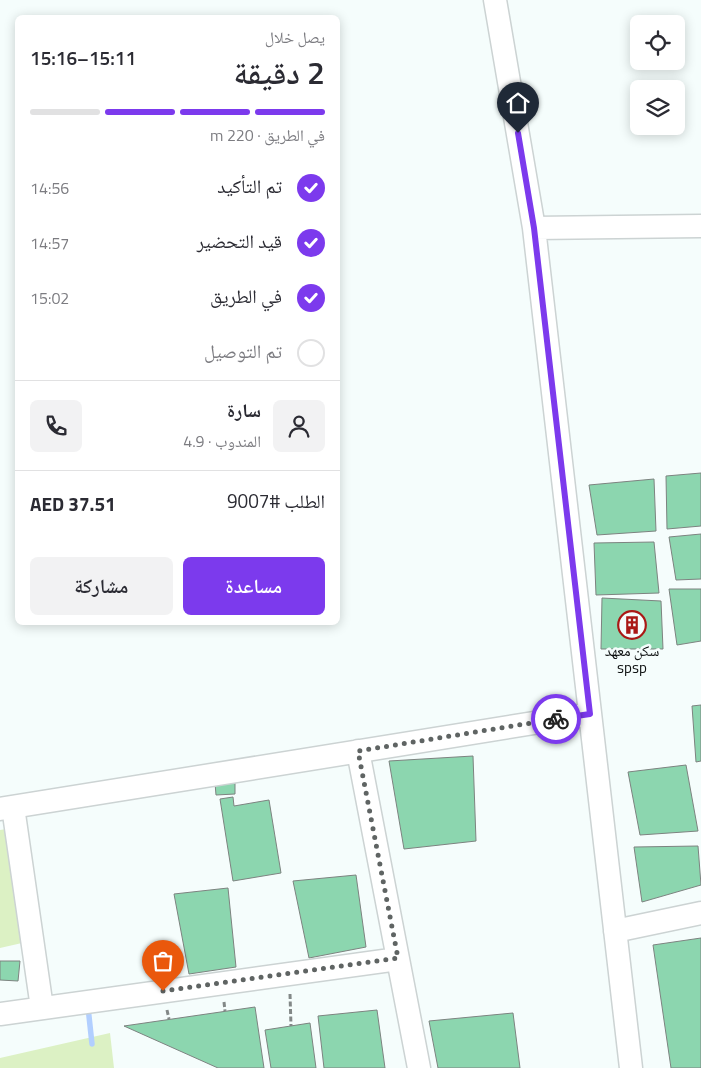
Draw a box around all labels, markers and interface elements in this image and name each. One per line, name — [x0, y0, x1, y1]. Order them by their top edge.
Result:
map controls — [630, 15, 685, 135]
button: locate — [630, 15, 685, 70]
text: يصل خلال — [265, 25, 325, 49]
text: 15:11–15:16 — [30, 43, 136, 72]
text: 2 دقيقة — [234, 48, 325, 96]
button: layers — [630, 80, 685, 135]
pin — [497, 82, 539, 133]
icon: home — [504, 89, 532, 117]
text: في الطريق · 220 m — [210, 123, 325, 147]
text: تم التأكيد — [217, 171, 282, 200]
icon: check — [297, 174, 325, 202]
text: 14:56 — [30, 176, 69, 200]
text: قيد التحضير — [197, 226, 282, 255]
icon: check — [297, 229, 325, 257]
text: 14:57 — [30, 231, 69, 255]
text: في الطريق — [210, 281, 282, 310]
icon: check — [297, 284, 325, 312]
text: 15:02 — [30, 286, 69, 310]
text: تم التوصيل — [204, 336, 282, 365]
text: سارة — [227, 395, 261, 424]
button: phone — [30, 400, 82, 452]
button: person — [273, 400, 325, 452]
text: المندوب · 4.9 — [183, 429, 261, 453]
text: الطلب #9007 — [227, 486, 325, 515]
text: AED 37.51 — [30, 489, 116, 518]
button: مشاركة — [30, 557, 173, 615]
button: مساعدة — [183, 557, 325, 615]
building icon: سكن معهد spsp — [617, 610, 647, 640]
place label: سكن معهد spsp — [605, 639, 659, 679]
courier — [531, 694, 581, 744]
icon: bike — [542, 705, 570, 733]
pin — [142, 940, 184, 991]
icon: bag — [149, 947, 177, 975]

